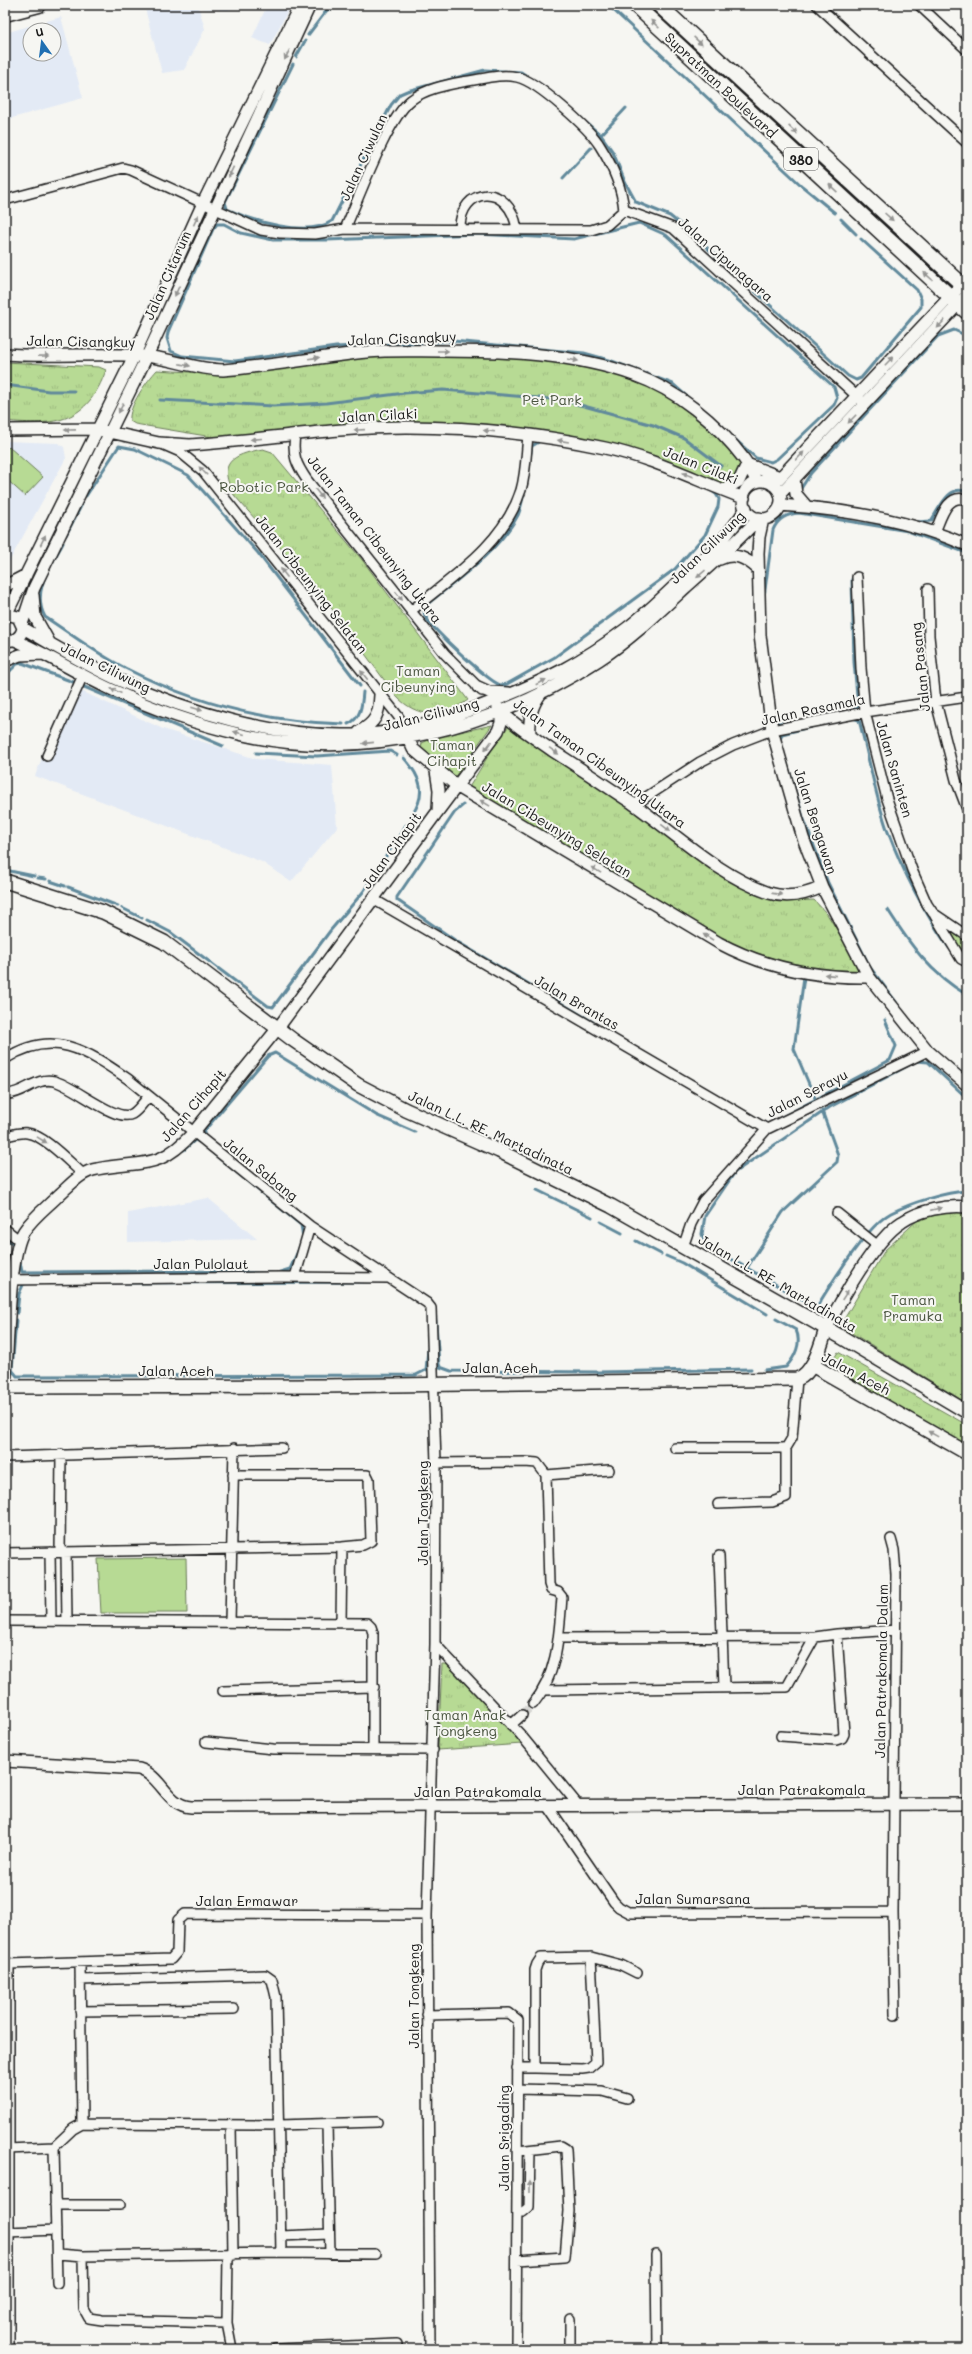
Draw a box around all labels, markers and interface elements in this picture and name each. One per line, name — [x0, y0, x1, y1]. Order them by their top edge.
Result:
one-way arrow — [650, 20, 659, 29]
north arrow — [22, 22, 62, 62]
text: U — [34, 24, 45, 40]
street label: Supratman Boulevard — [661, 28, 781, 142]
one-way arrow — [693, 36, 703, 46]
one-way arrow — [284, 49, 290, 61]
street label: Jalan Ciwulan — [335, 111, 391, 203]
one-way arrow — [788, 125, 798, 134]
road number: 380 — [784, 148, 818, 170]
one-way arrow — [228, 167, 234, 178]
one-way arrow — [827, 183, 838, 192]
street label: Jalan Cipunagara — [674, 212, 778, 306]
one-way arrow — [884, 213, 894, 222]
one-way arrow — [193, 215, 199, 226]
street label: Jalan Citarum — [139, 227, 195, 323]
one-way arrow — [923, 271, 933, 281]
one-way arrow — [174, 285, 180, 296]
one-way arrow — [936, 319, 945, 329]
street label: Jalan Cisangkuy — [347, 327, 457, 349]
street label: Jalan Cisangkuy — [26, 331, 136, 351]
one-way arrow — [437, 348, 450, 354]
one-way arrow — [38, 353, 51, 359]
one-way arrow — [308, 355, 320, 362]
one-way arrow — [884, 356, 894, 366]
one-way arrow — [567, 358, 579, 364]
one-way arrow — [179, 362, 191, 368]
park label: Pet Park — [522, 390, 582, 409]
one-way arrow — [118, 402, 124, 414]
street label: Jalan Cilaki — [338, 403, 418, 427]
one-way arrow — [847, 414, 857, 424]
one-way arrow — [63, 427, 76, 433]
one-way arrow — [352, 427, 365, 433]
one-way arrow — [483, 428, 495, 434]
one-way arrow — [250, 436, 262, 442]
one-way arrow — [557, 438, 569, 444]
street label: Jalan Cilaki — [661, 441, 741, 489]
street label: Jalan Taman Cibeunying Utara — [303, 451, 447, 627]
one-way arrow — [795, 451, 804, 461]
one-way arrow — [198, 466, 207, 476]
one-way arrow — [682, 472, 693, 478]
park label: Robotic Park — [219, 477, 309, 496]
one-way arrow — [314, 489, 323, 500]
street label: Jalan Ciliwung — [665, 506, 749, 588]
street label: Jalan Cibeunying Selatan — [252, 511, 372, 657]
one-way arrow — [40, 534, 46, 545]
one-way arrow — [280, 567, 288, 578]
one-way arrow — [696, 570, 706, 579]
one-way arrow — [395, 591, 404, 602]
street label: Jalan Pasang — [906, 621, 934, 713]
street label: Jalan Ciliwung — [58, 637, 154, 697]
park label: Taman Cibeunying — [381, 661, 455, 696]
one-way arrow — [360, 670, 368, 681]
one-way arrow — [536, 679, 547, 685]
one-way arrow — [110, 688, 122, 695]
street label: Jalan Rasamala — [759, 689, 867, 729]
street label: Jalan Ciliwung — [381, 693, 481, 735]
street label: Jalan Taman Cibeunying Utara — [510, 694, 690, 832]
one-way arrow — [192, 706, 204, 712]
street label: Jalan Saninten — [872, 718, 918, 820]
one-way arrow — [233, 730, 245, 736]
park label: Taman Cihapit — [427, 735, 477, 770]
one-way arrow — [362, 740, 374, 747]
one-way arrow — [484, 741, 492, 751]
one-way arrow — [549, 747, 559, 755]
street label: Jalan Bengawan — [790, 766, 842, 876]
street label: Jalan Cibeunying Selatan — [479, 777, 635, 881]
one-way arrow — [479, 800, 491, 807]
street label: Jalan Cihapit — [357, 808, 425, 892]
one-way arrow — [660, 824, 671, 832]
one-way arrow — [590, 866, 602, 873]
one-way arrow — [770, 891, 783, 897]
one-way arrow — [702, 933, 714, 940]
street label: Jalan Brantas — [531, 970, 623, 1034]
one-way arrow — [824, 972, 836, 979]
street label: Jalan Cihapit — [156, 1064, 230, 1146]
street label: Jalan Serayu — [763, 1065, 851, 1121]
street label: Jalan L.L. RE. Martadinata — [405, 1085, 577, 1179]
street label: Jalan Sabang — [220, 1133, 302, 1205]
one-way arrow — [36, 1137, 48, 1144]
one-way arrow — [930, 1206, 943, 1212]
street label: Jalan L.L. RE. Martadinata — [695, 1230, 861, 1336]
street label: Jalan Pulolaut — [154, 1254, 248, 1273]
one-way arrow — [842, 1289, 849, 1301]
park label: Taman Pramuka — [883, 1290, 943, 1325]
street label: Jalan Aceh — [818, 1347, 894, 1399]
street label: Jalan Aceh — [462, 1358, 538, 1377]
street label: Jalan Aceh — [138, 1361, 214, 1380]
one-way arrow — [927, 1430, 939, 1437]
street label: Jalan Tongkeng — [413, 1461, 432, 1565]
street label: Jalan Patrakomala Dalam — [870, 1584, 892, 1758]
park label: Taman Anak Tongkeng — [424, 1705, 506, 1740]
street label: Jalan Patrakomala — [738, 1780, 866, 1799]
street label: Jalan Patrakomala — [414, 1782, 542, 1801]
street label: Jalan Sumarsana — [635, 1889, 751, 1908]
street label: Jalan Ermawar — [196, 1891, 298, 1910]
street label: Jalan Tongkeng — [404, 1944, 423, 2048]
street label: Jalan Srigading — [494, 2085, 513, 2191]
one-way arrow — [527, 2179, 533, 2192]

